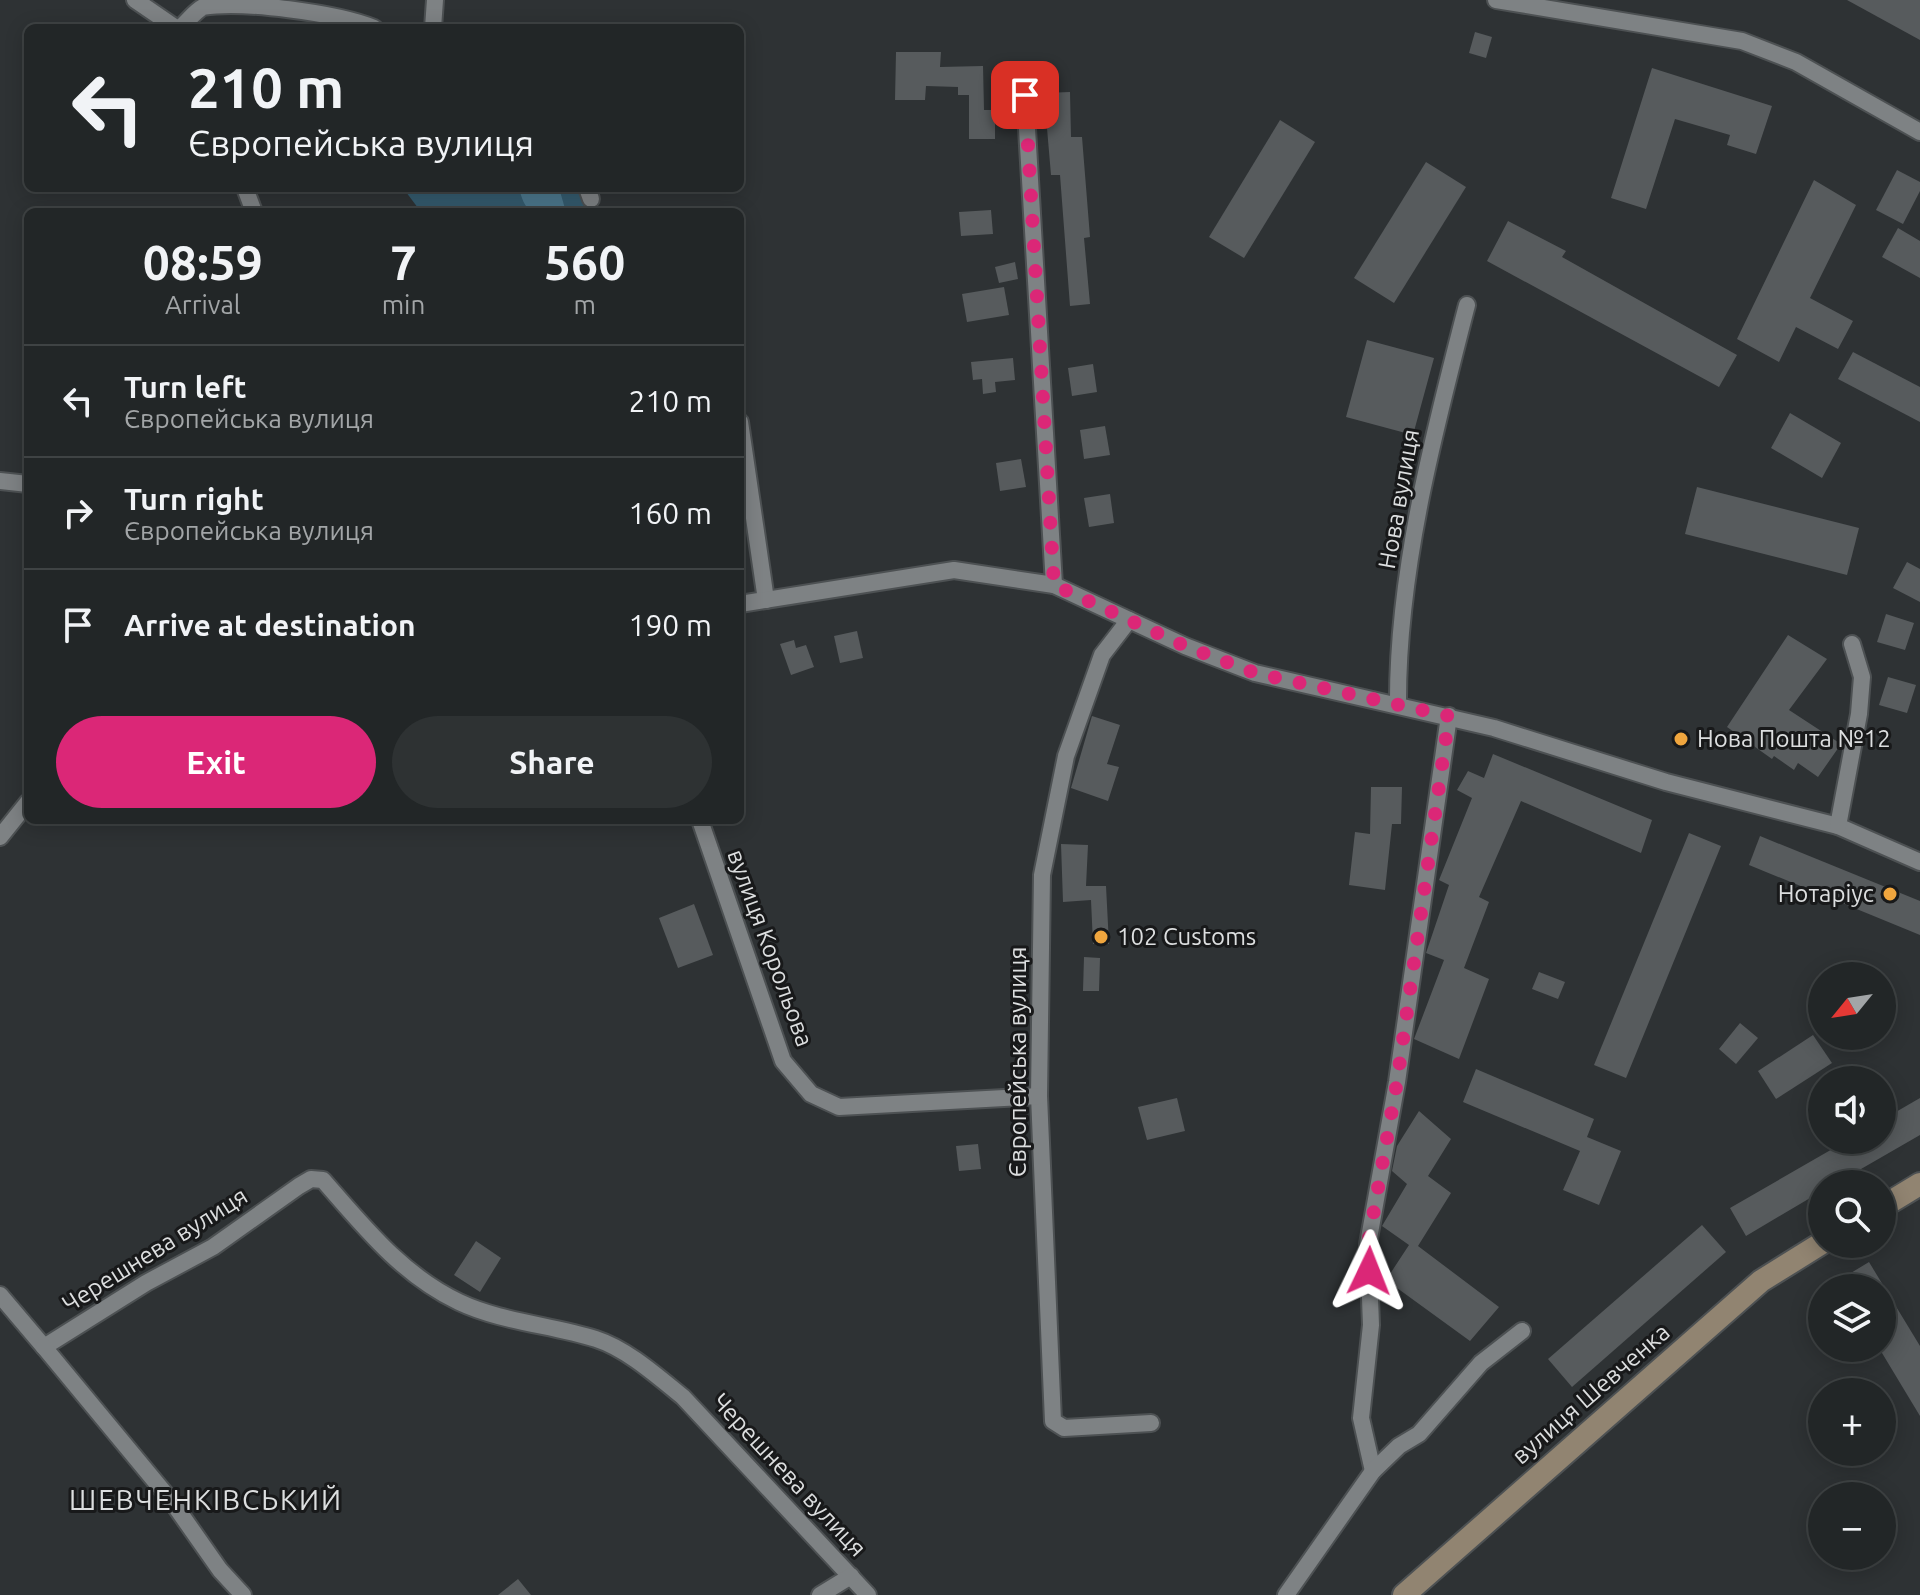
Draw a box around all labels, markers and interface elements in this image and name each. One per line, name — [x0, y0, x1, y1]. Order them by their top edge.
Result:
icon: left — [56, 56, 160, 160]
text: 210 m — [188, 56, 344, 119]
pin — [991, 61, 1059, 129]
icon: arrive — [1003, 73, 1047, 117]
text: Європейська вулиця — [188, 122, 534, 163]
text: 08:59 — [143, 235, 263, 289]
text: 7 — [390, 235, 417, 289]
text: 560 — [544, 235, 625, 289]
text: Arrival — [165, 290, 241, 319]
text: min — [382, 290, 425, 319]
text: m — [573, 290, 596, 319]
text: Turn left — [124, 370, 246, 404]
icon: left — [56, 379, 100, 423]
text: 210 m — [628, 384, 712, 418]
text: Європейська вулиця — [124, 404, 374, 433]
street label: Нова вулиця — [1373, 427, 1424, 571]
text: Turn right — [124, 482, 264, 516]
icon: right — [56, 491, 100, 535]
text: 160 m — [628, 496, 712, 530]
text: Європейська вулиця — [124, 516, 374, 545]
icon: arrive — [56, 603, 100, 647]
text: Arrive at destination — [124, 608, 416, 642]
text: 190 m — [628, 608, 712, 642]
button: Exit — [56, 716, 376, 808]
button: Share — [392, 716, 712, 808]
place label: Нова Пошта №12 — [1697, 725, 1891, 752]
marker: Нова Пошта №12 — [1672, 730, 1690, 748]
street label: вулиця Корольова — [722, 846, 819, 1050]
place label: Нотаріус — [1778, 880, 1874, 907]
marker: Нотаріус — [1881, 885, 1899, 903]
place label: 102 Customs — [1117, 923, 1256, 950]
marker: 102 Customs — [1092, 928, 1110, 946]
street label: Європейська вулиця — [1004, 947, 1031, 1177]
north arrow — [1808, 962, 1896, 1050]
map controls — [1808, 962, 1896, 1570]
button: sound — [1808, 1066, 1896, 1154]
button: search — [1808, 1170, 1896, 1258]
street label: Черешнева вулиця — [57, 1182, 252, 1317]
position arrow — [1327, 1229, 1411, 1313]
button: layers — [1808, 1274, 1896, 1362]
street label: вулиця Шевченка — [1507, 1318, 1675, 1469]
button: + — [1808, 1378, 1896, 1466]
street label: Черешнева вулиця — [707, 1388, 872, 1562]
button: − — [1808, 1482, 1896, 1570]
district label: ШЕВЧЕНКІВСЬКИЙ — [69, 1484, 343, 1515]

